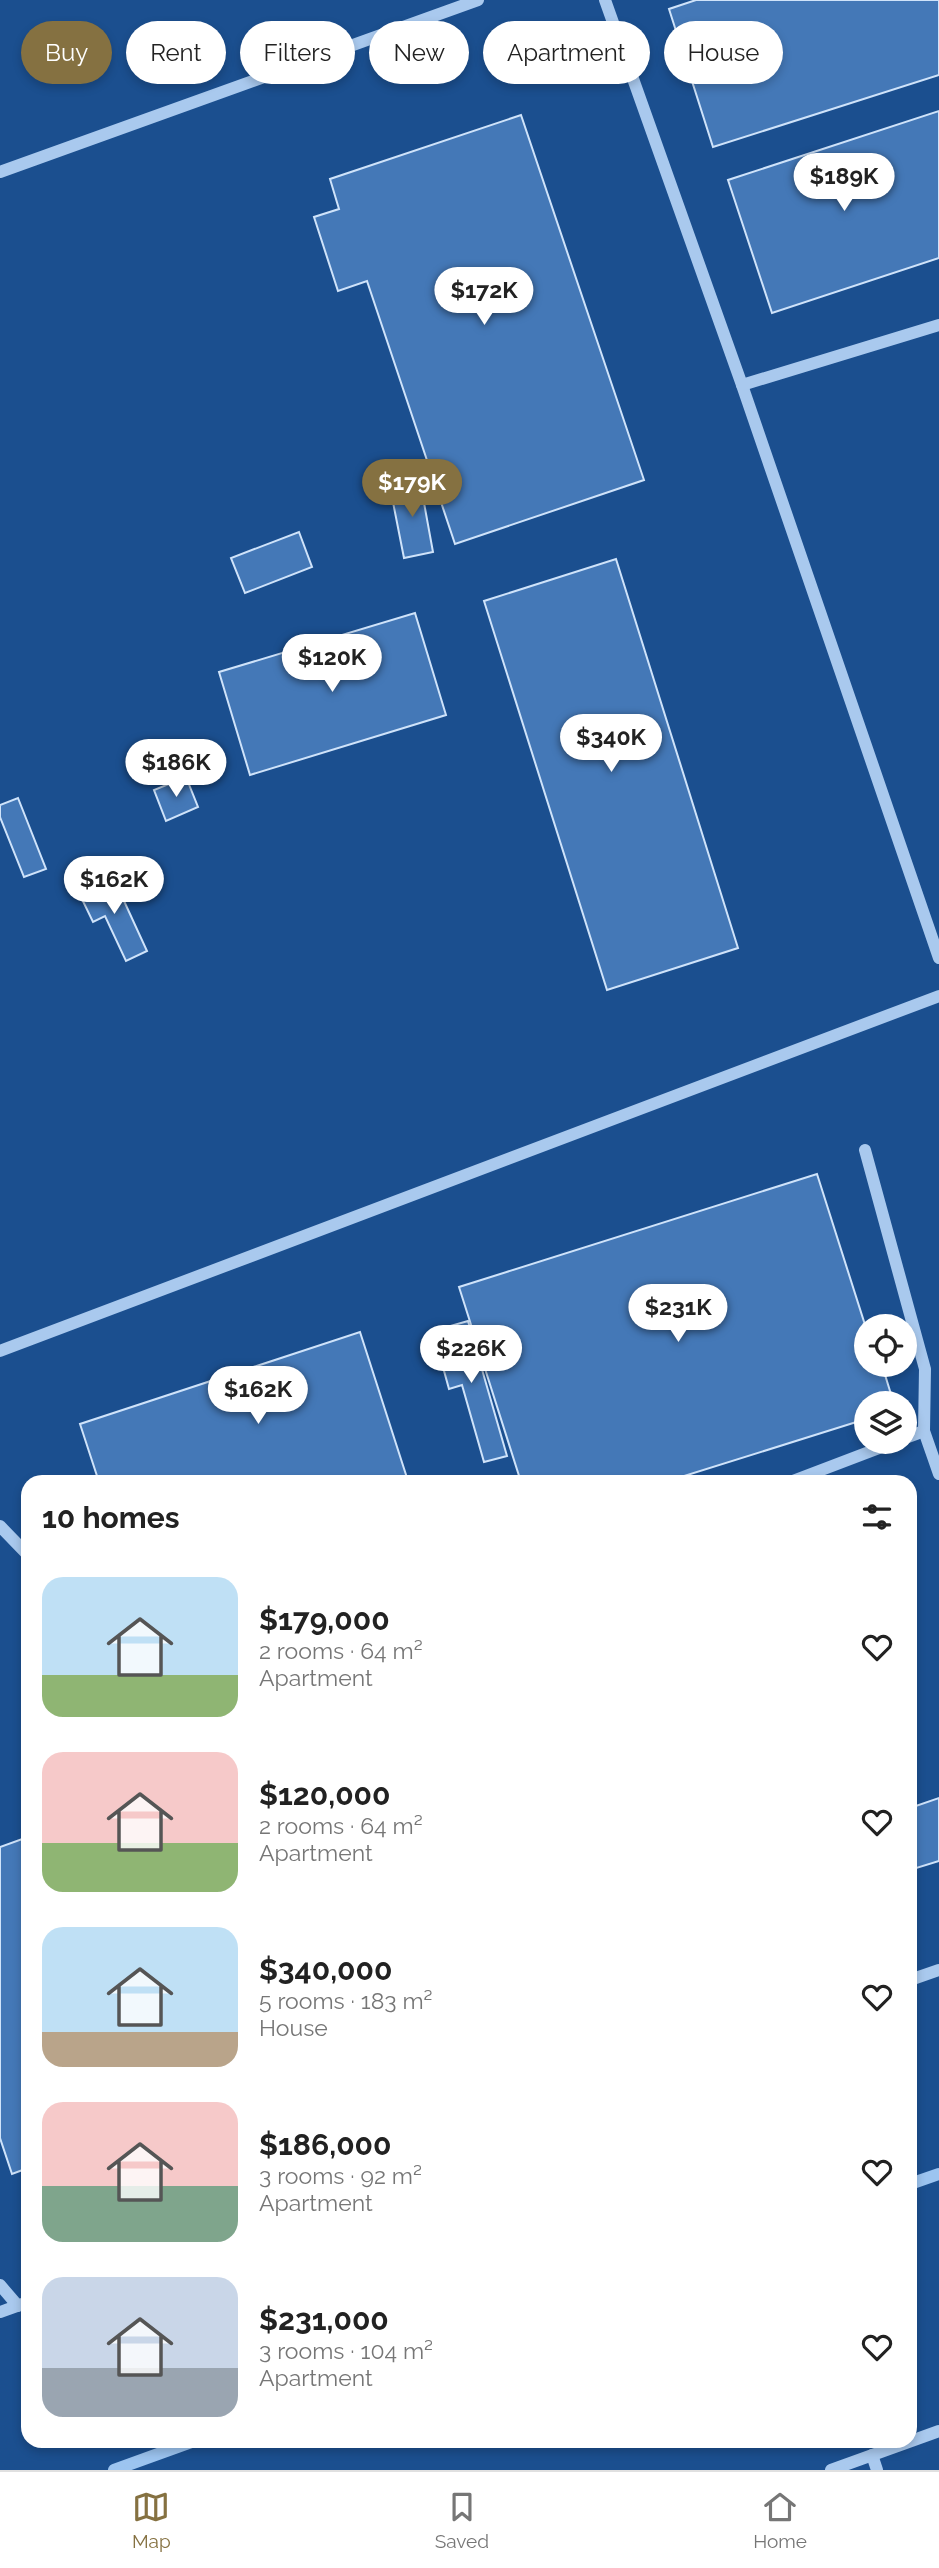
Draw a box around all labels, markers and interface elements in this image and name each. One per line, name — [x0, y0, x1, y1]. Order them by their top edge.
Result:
chip: Buy — [21, 21, 112, 84]
chip: Rent — [126, 21, 226, 84]
chip: Filters — [240, 21, 355, 84]
chip: New — [369, 21, 469, 84]
chip: Apartment — [483, 21, 650, 84]
chip: House — [664, 21, 783, 84]
pin: $189K — [795, 154, 893, 213]
text: $189K — [810, 162, 878, 189]
pin: $172K — [435, 268, 533, 327]
text: $172K — [450, 276, 518, 303]
pin: $179K — [363, 460, 461, 519]
text: $179K — [378, 468, 446, 495]
pin: $120K — [283, 634, 381, 694]
text: $120K — [298, 643, 366, 670]
pin: $340K — [562, 714, 660, 774]
text: $340K — [576, 723, 646, 750]
pin: $186K — [127, 740, 225, 799]
text: $186K — [141, 748, 211, 775]
pin: $162K — [65, 856, 163, 916]
text: $162K — [80, 865, 148, 892]
pin: $231K — [629, 1284, 727, 1344]
text: $231K — [644, 1293, 712, 1320]
map controls — [854, 1314, 917, 1454]
button: locate — [854, 1314, 917, 1377]
pin: $226K — [422, 1326, 520, 1385]
text: $226K — [436, 1334, 506, 1361]
pin: $162K — [209, 1366, 307, 1426]
text: $162K — [224, 1375, 292, 1402]
button: layers — [854, 1391, 917, 1454]
icon: filters — [858, 1498, 896, 1536]
text: 10 homes — [42, 1500, 179, 1535]
text: $179,000 — [259, 1602, 390, 1637]
icon: home — [98, 1605, 182, 1689]
icon: heart — [858, 1628, 896, 1666]
text: 2 rooms · 64 m² — [259, 1637, 423, 1664]
text: Apartment — [259, 1664, 373, 1691]
text: $120,000 — [259, 1777, 390, 1812]
icon: home — [98, 1780, 182, 1864]
icon: heart — [858, 1803, 896, 1841]
text: 2 rooms · 64 m² — [259, 1812, 423, 1839]
text: Apartment — [259, 1839, 373, 1866]
text: $340,000 — [259, 1952, 392, 1987]
icon: home — [98, 1955, 182, 2039]
icon: heart — [858, 1978, 896, 2016]
text: 5 rooms · 183 m² — [259, 1987, 433, 2014]
text: House — [259, 2014, 328, 2041]
text: $186,000 — [259, 2127, 391, 2162]
icon: home — [98, 2130, 182, 2214]
icon: heart — [858, 2153, 896, 2191]
text: 3 rooms · 92 m² — [259, 2162, 422, 2189]
text: Apartment — [259, 2189, 373, 2216]
text: $231,000 — [259, 2302, 389, 2337]
icon: home — [98, 2305, 182, 2389]
icon: heart — [858, 2328, 896, 2366]
text: 3 rooms · 104 m² — [259, 2337, 433, 2364]
text: Apartment — [259, 2364, 373, 2391]
tab: Map — [132, 2488, 171, 2552]
tab: Saved — [435, 2488, 489, 2552]
tab: Home — [753, 2488, 807, 2552]

